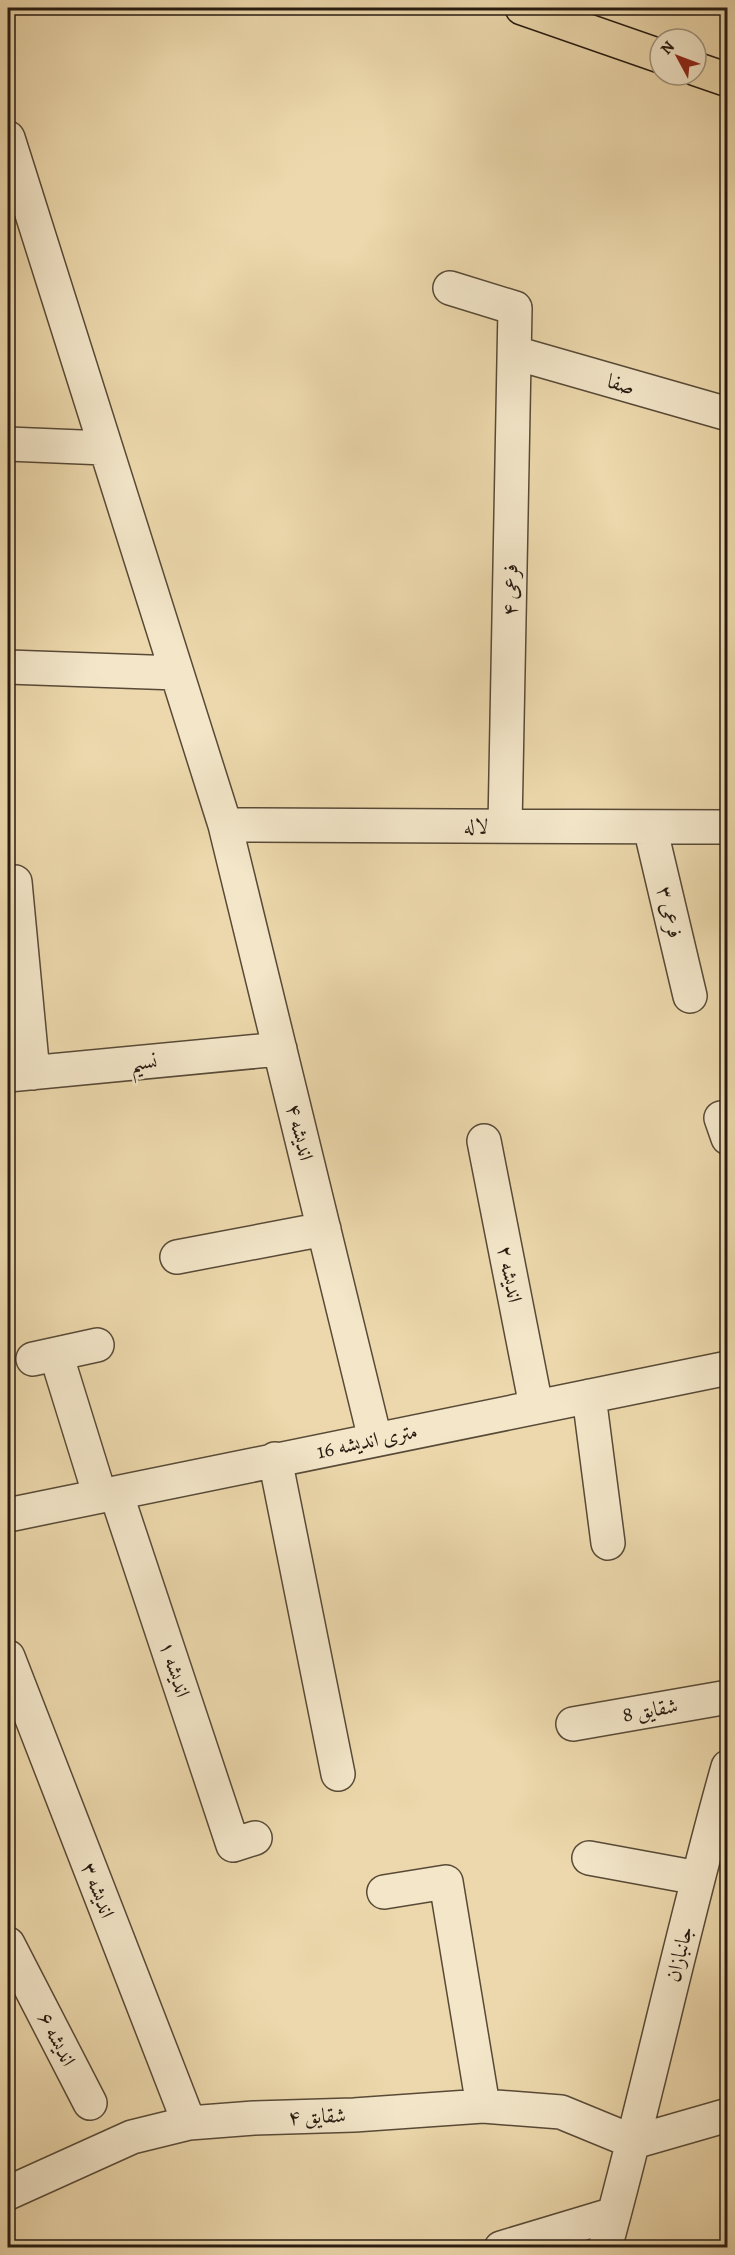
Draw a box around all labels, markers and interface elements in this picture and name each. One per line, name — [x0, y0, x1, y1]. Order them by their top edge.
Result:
north arrow — [648, 27, 708, 87]
text: N — [655, 36, 680, 59]
street label: صفا — [604, 367, 638, 401]
street label: فرعی ۴ — [496, 564, 524, 616]
street label: لاله — [464, 812, 488, 840]
street label: فرعی ۳ — [650, 883, 690, 941]
street label: نسیم — [129, 1047, 159, 1084]
street label: اندیشه ۴ — [279, 1101, 321, 1163]
street label: اندیشه ۲ — [491, 1243, 529, 1305]
street label: 16 متری اندیشه — [314, 1417, 420, 1465]
street label: اندیشه ۱ — [153, 1637, 197, 1701]
street label: شقایق 8 — [620, 1691, 680, 1729]
street label: اندیشه ۳ — [75, 1858, 121, 1922]
street label: جانبازان — [659, 1923, 699, 1985]
street label: اندیشه ۶ — [31, 2007, 83, 2071]
street label: شقایق ۴ — [288, 2101, 346, 2131]

